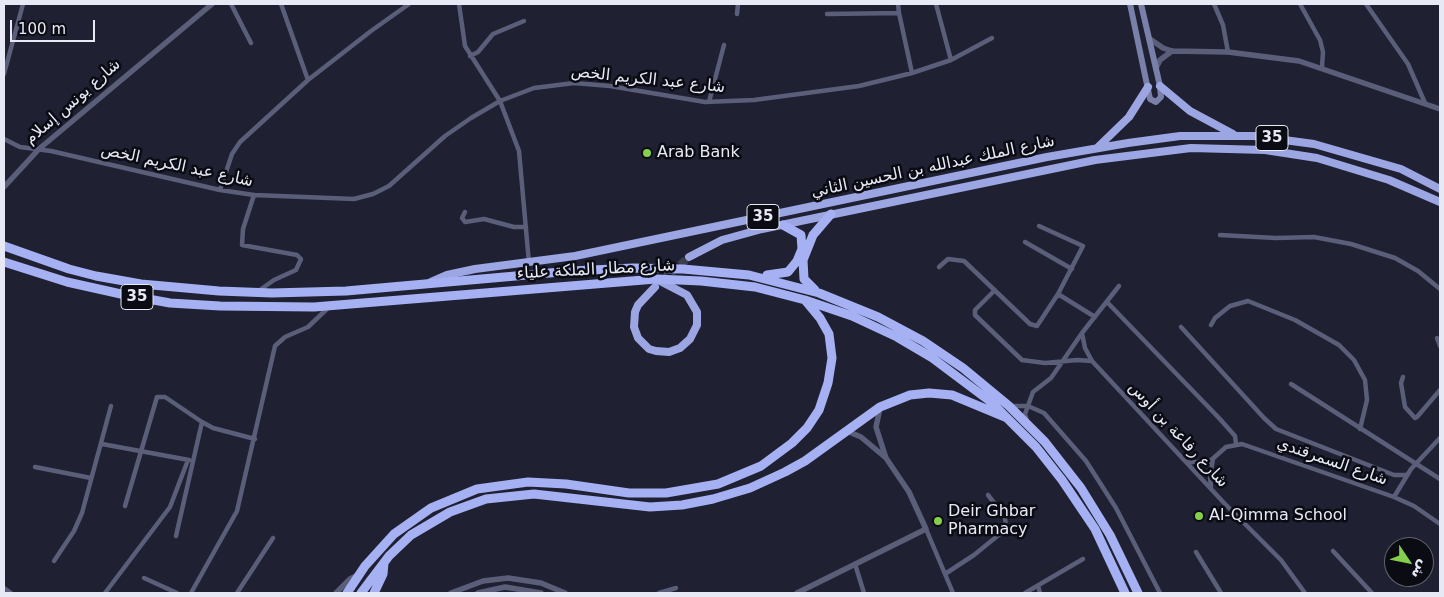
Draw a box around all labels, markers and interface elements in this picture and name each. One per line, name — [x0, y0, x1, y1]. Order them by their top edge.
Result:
scale bar — [12, 10, 98, 42]
text: 100 m — [18, 20, 66, 38]
street label: شارع يونس إسلام — [21, 55, 125, 149]
street label: شارع عبد الكريم الخص — [570, 62, 726, 98]
road number: 35 — [1256, 126, 1288, 150]
street label: شارع الملك عبدالله بن الحسين الثاني — [809, 132, 1057, 202]
street label: شارع عبد الكريم الخص — [99, 141, 255, 191]
place label: Arab Bank — [657, 143, 740, 163]
marker: Arab Bank — [641, 147, 653, 159]
road number: 35 — [747, 204, 779, 230]
street label: شارع مطار الملكة علياء — [516, 256, 676, 284]
road number: 35 — [121, 284, 153, 310]
street label: شارع رفاعة بن أوس — [1124, 378, 1232, 492]
street label: شارع السمرقندي — [1274, 434, 1390, 490]
place label: Deir Ghbar Pharmacy — [948, 502, 1035, 540]
place label: Al-Qimma School — [1209, 506, 1347, 526]
marker: Al-Qimma School — [1193, 510, 1205, 522]
marker: Deir Ghbar Pharmacy — [932, 515, 944, 527]
north arrow — [1384, 537, 1434, 587]
text: ش — [1409, 557, 1433, 582]

